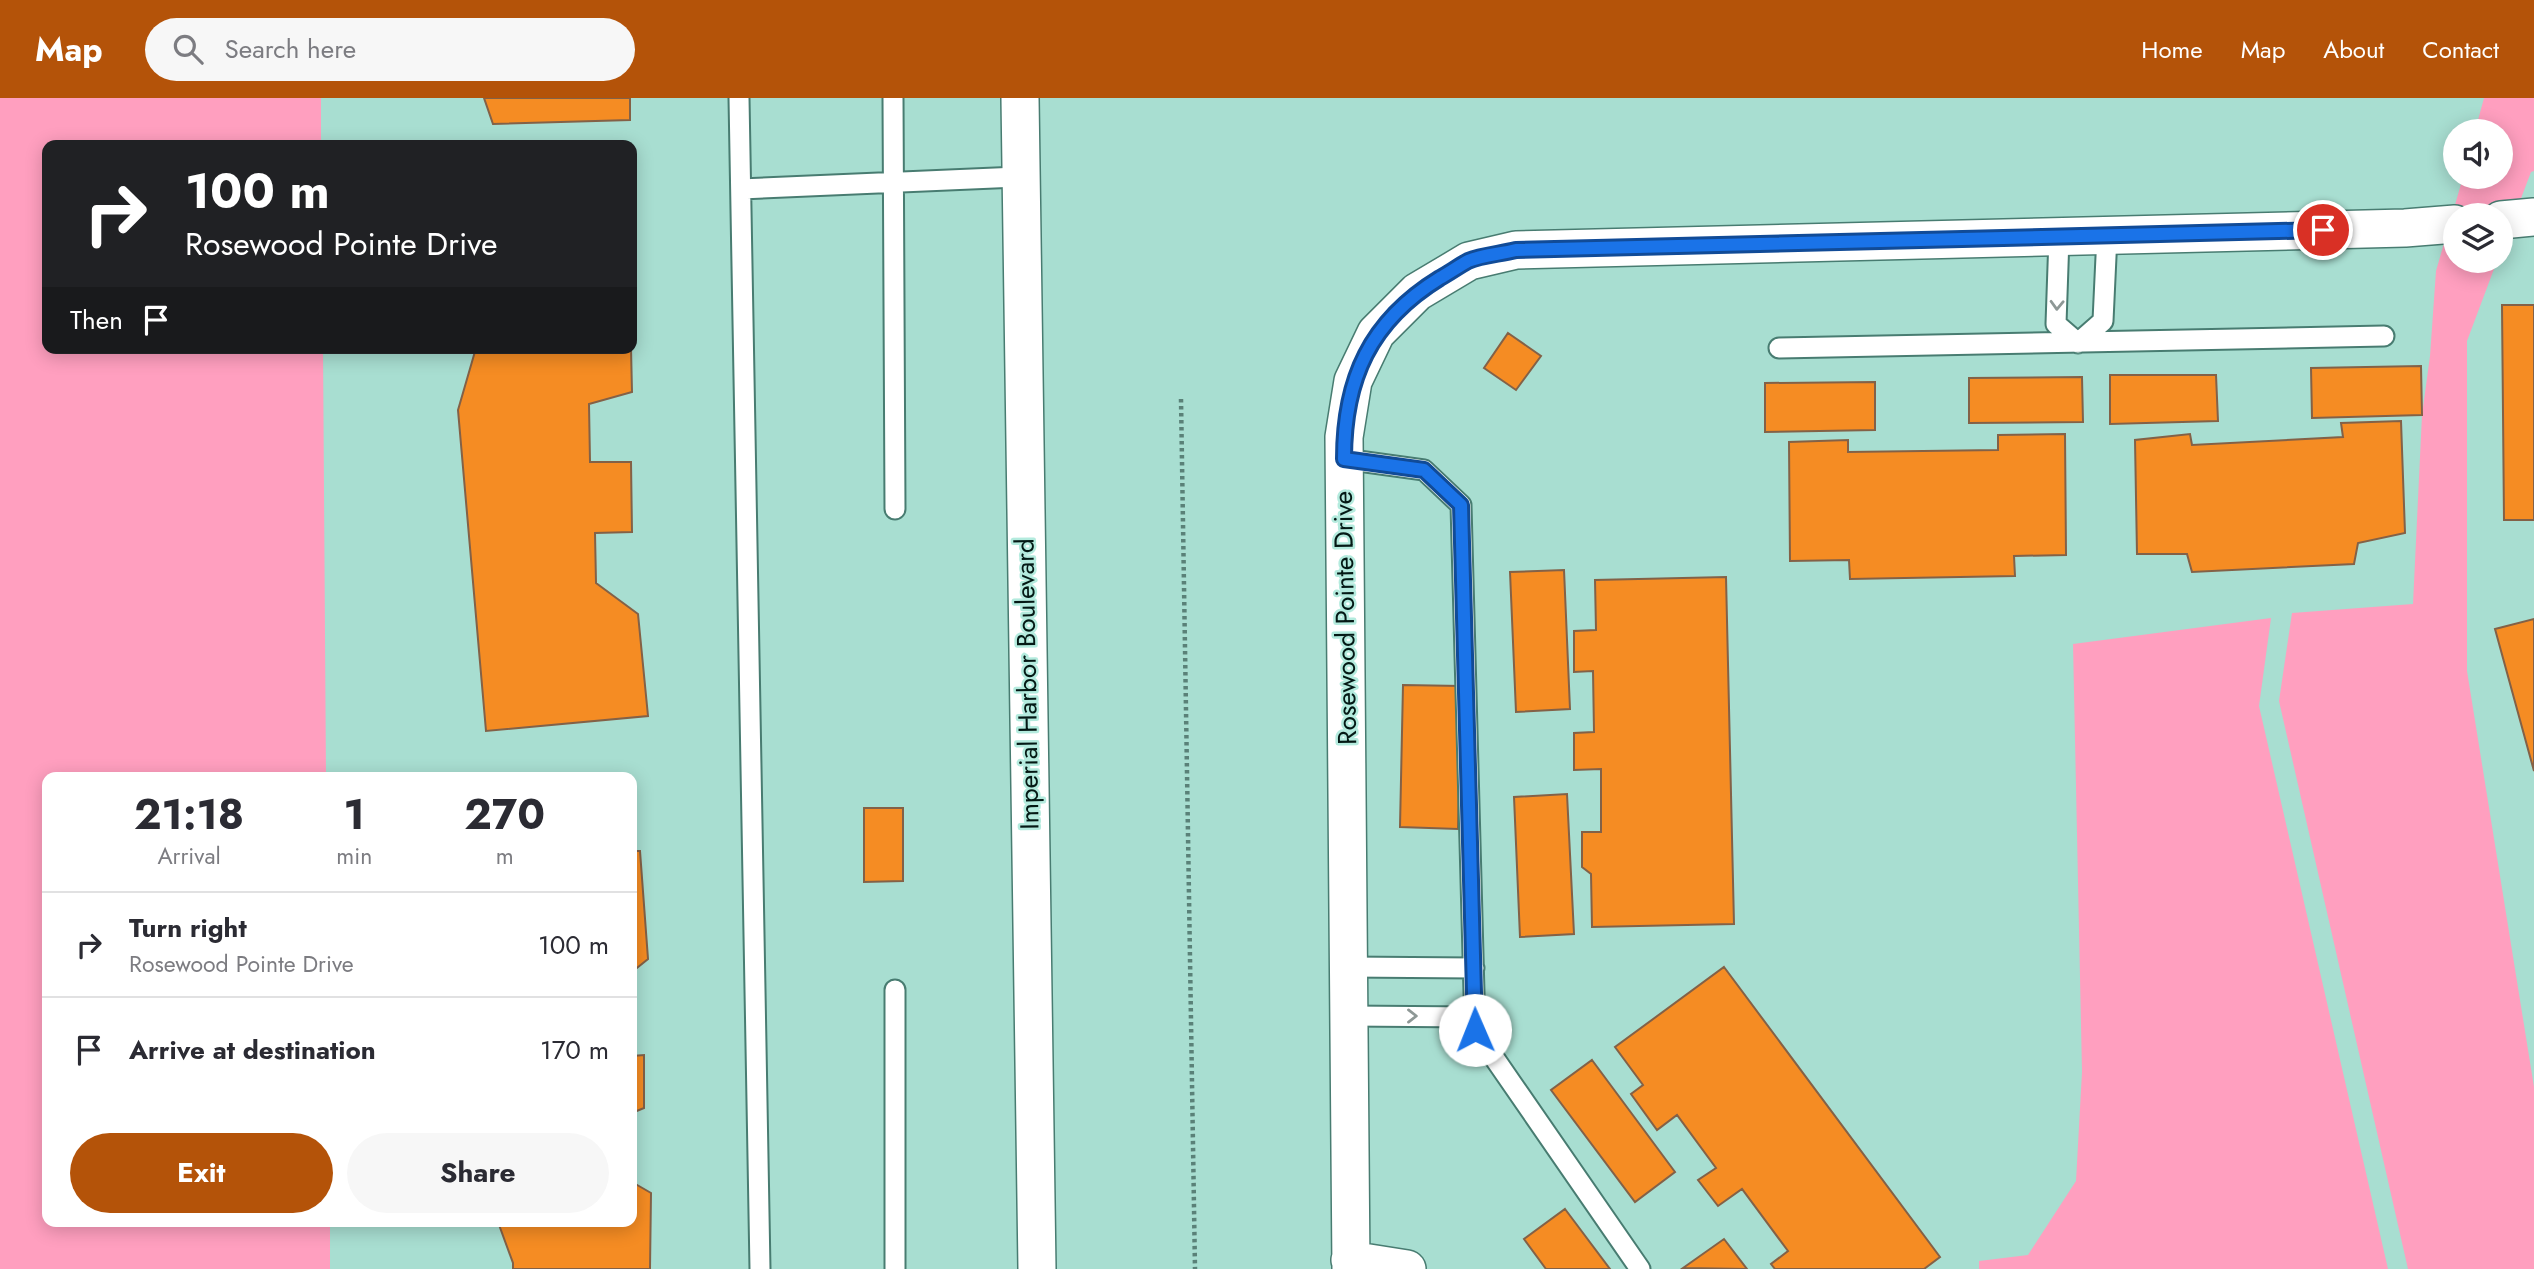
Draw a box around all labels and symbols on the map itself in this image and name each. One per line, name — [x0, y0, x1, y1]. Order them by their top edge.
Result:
pin — [2293, 200, 2353, 260]
one-way arrow — [2049, 299, 2064, 310]
street label: Rosewood Pointe Drive — [1324, 491, 1366, 745]
street label: Imperial Harbor Boulevard — [1005, 538, 1049, 830]
position arrow — [1438, 993, 1512, 1067]
one-way arrow — [1407, 1008, 1418, 1024]

